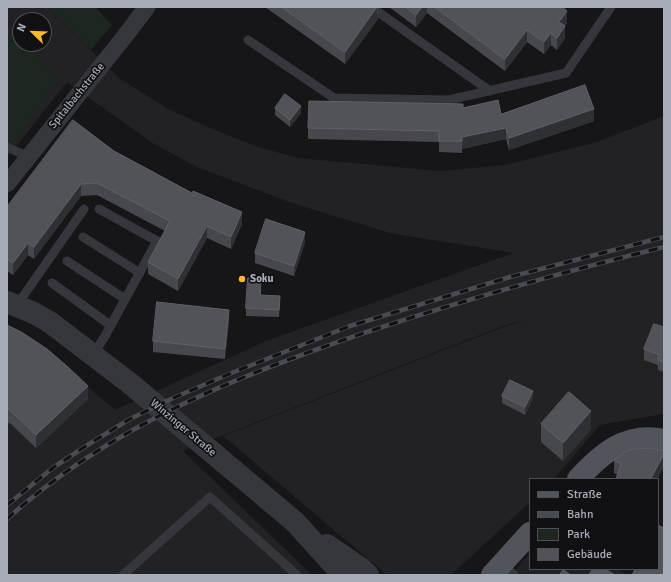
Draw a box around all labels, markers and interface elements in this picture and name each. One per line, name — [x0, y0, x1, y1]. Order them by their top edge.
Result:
north arrow — [12, 12, 52, 52]
text: N — [14, 21, 29, 34]
street label: Spitalbachstraße — [46, 61, 108, 131]
place label: Soku — [250, 272, 274, 286]
marker: Soku — [237, 274, 247, 284]
street label: Winzinger Straße — [147, 397, 219, 459]
legend — [529, 478, 659, 570]
text: Straße — [567, 487, 602, 502]
text: Bahn — [567, 507, 593, 522]
text: Park — [567, 527, 590, 542]
text: Gebäude — [567, 547, 612, 562]

